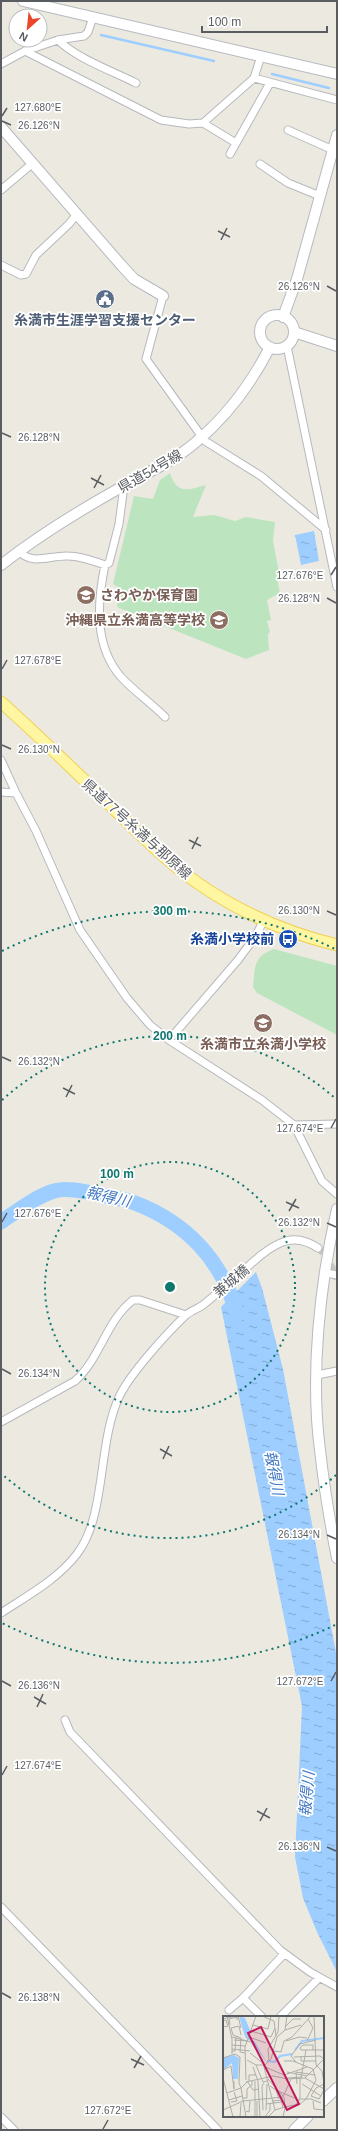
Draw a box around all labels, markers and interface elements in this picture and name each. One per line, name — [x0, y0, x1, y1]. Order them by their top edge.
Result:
north arrow — [8, 8, 48, 48]
scale bar — [202, 8, 327, 34]
text: 100 m — [208, 15, 241, 29]
text: N — [17, 30, 30, 44]
text: 127.680°E — [15, 102, 62, 113]
text: 26.126°N — [18, 120, 60, 131]
text: 26.126°N — [278, 281, 320, 292]
public building icon: 糸満市生涯学習支援センター — [94, 288, 116, 310]
place label: 糸満市生涯学習支援センター — [14, 312, 196, 328]
text: 26.128°N — [18, 432, 60, 443]
street label: 県道54号線 — [115, 446, 185, 496]
text: 127.676°E — [277, 570, 324, 581]
school or university icon: さわやか保育園 — [75, 584, 97, 606]
place label: さわやか保育園 — [100, 587, 198, 603]
text: 26.128°N — [278, 593, 320, 604]
school or university icon: 沖縄県立糸満高等学校 — [208, 609, 230, 631]
place label: 沖縄県立糸満高等学校 — [65, 612, 205, 628]
text: 127.678°E — [15, 655, 62, 666]
text: 26.130°N — [18, 744, 60, 755]
street label: 県道77号糸満与那原線 — [79, 776, 195, 882]
text: 300 m — [153, 904, 187, 918]
text: 26.130°N — [278, 905, 320, 916]
bus stop icon: 糸満小学校前 — [277, 928, 299, 950]
place label: 糸満小学校前 — [190, 931, 274, 947]
school or university icon: 糸満市立糸満小学校 — [252, 1012, 274, 1034]
text: 200 m — [153, 1029, 187, 1043]
place label: 糸満市立糸満小学校 — [200, 1036, 326, 1052]
text: 26.132°N — [18, 1056, 60, 1067]
text: 127.674°E — [277, 1123, 324, 1134]
text: 100 m — [100, 1167, 134, 1181]
water label: 報得川 — [84, 1183, 134, 1210]
text: 127.676°E — [15, 1208, 62, 1219]
text: 26.132°N — [278, 1217, 320, 1228]
street label: 兼城橋 — [210, 1261, 252, 1301]
centre of rings — [163, 1280, 177, 1294]
text: 26.134°N — [18, 1368, 60, 1379]
water label: 報得川 — [262, 1449, 288, 1499]
text: 26.134°N — [278, 1529, 320, 1540]
text: 127.672°E — [277, 1676, 324, 1687]
text: 26.136°N — [18, 1680, 60, 1691]
text: 127.674°E — [15, 1760, 62, 1771]
water label: 報得川 — [296, 1769, 317, 1817]
text: 26.136°N — [278, 1841, 320, 1852]
text: 26.138°N — [18, 1992, 60, 2003]
inset map — [223, 2016, 324, 2117]
text: 127.672°E — [85, 2105, 132, 2116]

